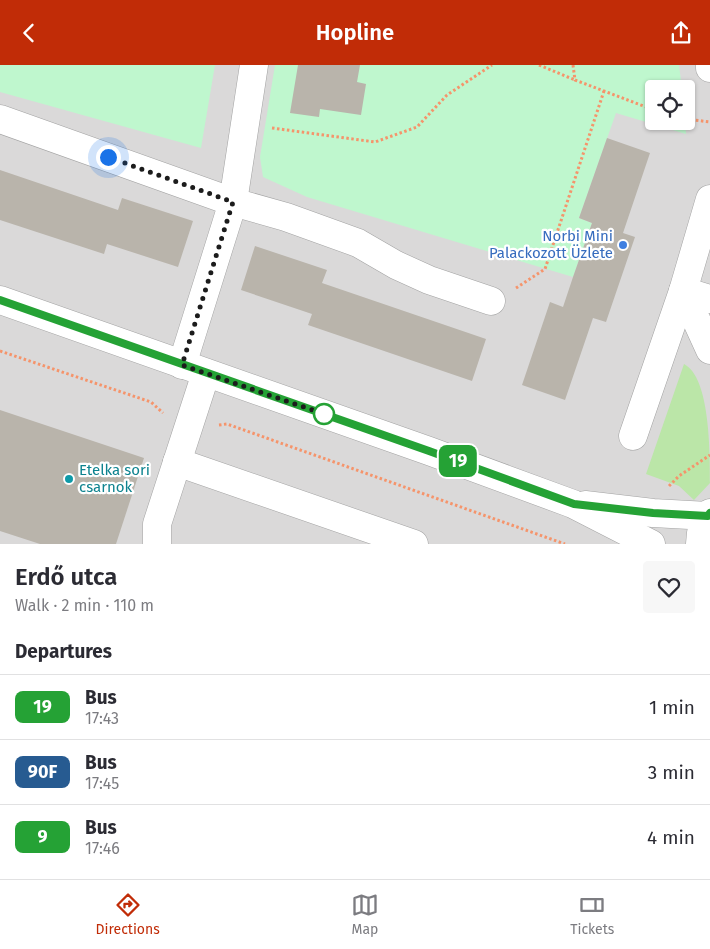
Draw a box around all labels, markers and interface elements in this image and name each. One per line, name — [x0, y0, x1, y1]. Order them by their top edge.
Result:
icon: back — [15, 19, 43, 47]
text: Hopline — [316, 19, 394, 46]
icon: share — [667, 19, 695, 47]
map controls — [645, 80, 695, 130]
button: locate — [645, 80, 695, 130]
your location — [96, 145, 121, 170]
place label: Norbi Mini Palackozott Üzlete — [489, 227, 613, 262]
marker: Norbi Mini Palackozott Üzlete — [617, 239, 629, 251]
unlabelled marker — [313, 403, 335, 425]
line badge: 19 — [436, 445, 480, 477]
text: 19 — [449, 450, 467, 472]
place label: Etelka sori csarnok — [79, 461, 150, 496]
marker: Etelka sori csarnok — [63, 473, 75, 485]
button: heart — [643, 561, 695, 613]
text: Erdő utca — [15, 563, 117, 591]
text: Walk · 2 min · 110 m — [15, 596, 154, 615]
text: Departures — [15, 640, 112, 663]
text: Bus — [85, 686, 117, 709]
text: 19 — [33, 696, 52, 718]
text: 1 min — [649, 696, 695, 719]
text: 17:43 — [85, 709, 119, 728]
text: Bus — [85, 751, 117, 774]
text: 90F — [28, 761, 57, 783]
text: 3 min — [648, 761, 695, 784]
text: 17:45 — [85, 774, 119, 793]
text: Bus — [85, 816, 117, 839]
text: 9 — [37, 826, 48, 848]
text: 4 min — [647, 826, 695, 849]
text: 17:46 — [85, 839, 120, 858]
tab: Directions — [96, 891, 160, 938]
tab: Map — [351, 891, 379, 938]
tab: Tickets — [570, 891, 614, 938]

